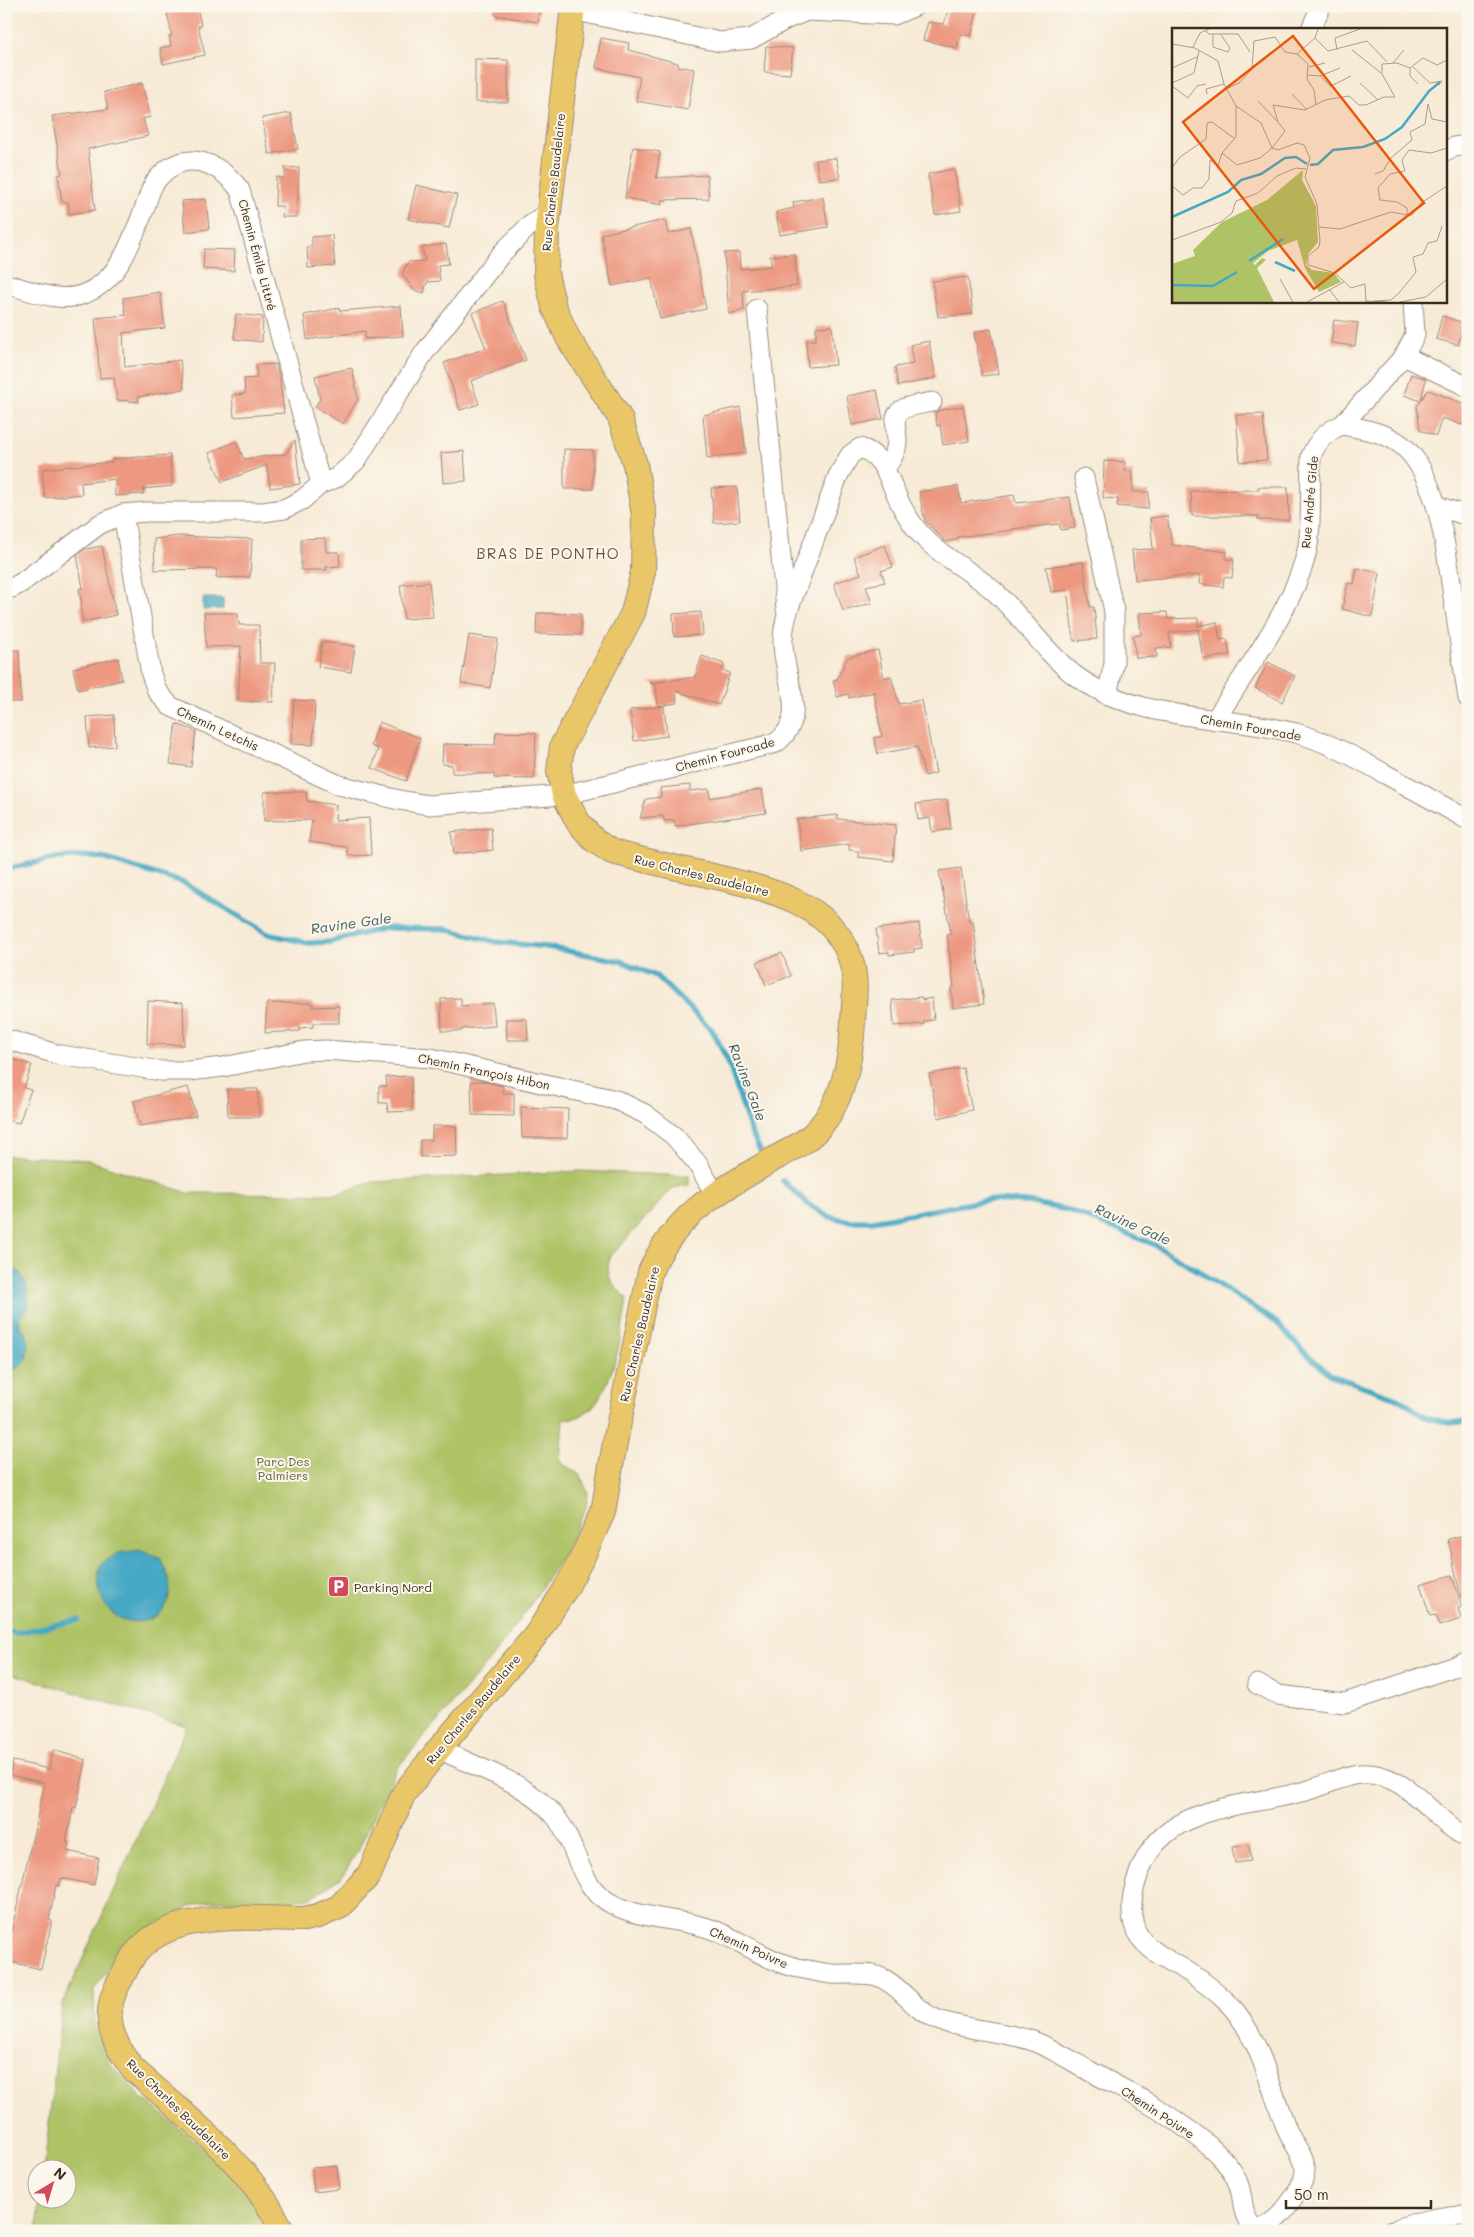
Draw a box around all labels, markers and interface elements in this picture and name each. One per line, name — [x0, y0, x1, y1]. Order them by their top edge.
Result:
inset map — [1172, 28, 1446, 302]
street label: Rue Charles Baudelaire — [538, 112, 568, 252]
street label: Chemin Émile Littré — [235, 197, 281, 313]
street label: Rue André Gide — [1297, 455, 1321, 549]
district label: BRAS DE PONTHO — [476, 543, 620, 563]
street label: Chemin Letchis — [174, 702, 262, 754]
street label: Chemin Fourcade — [1199, 710, 1303, 744]
street label: Chemin Fourcade — [673, 733, 777, 775]
street label: Rue Charles Baudelaire — [633, 850, 771, 900]
water label: Ravine Gale — [309, 908, 393, 938]
water label: Ravine Gale — [725, 1041, 771, 1123]
street label: Chemin François Hibon — [417, 1049, 551, 1093]
water label: Ravine Gale — [1092, 1199, 1174, 1249]
street label: Rue Charles Baudelaire — [616, 1265, 662, 1403]
park label: Parc Des Palmiers — [256, 1453, 310, 1483]
parking icon: Parking Nord — [326, 1575, 350, 1599]
place label: Parking Nord — [354, 1579, 432, 1595]
street label: Rue Charles Baudelaire — [422, 1651, 524, 1767]
street label: Chemin Poivre — [707, 1923, 791, 1971]
street label: Rue Charles Baudelaire — [124, 2055, 234, 2163]
street label: Chemin Poivre — [1118, 2082, 1198, 2142]
north arrow — [28, 2160, 78, 2210]
text: N — [50, 2163, 70, 2184]
scale bar — [1286, 2177, 1432, 2209]
text: 50 m — [1294, 2184, 1329, 2204]

